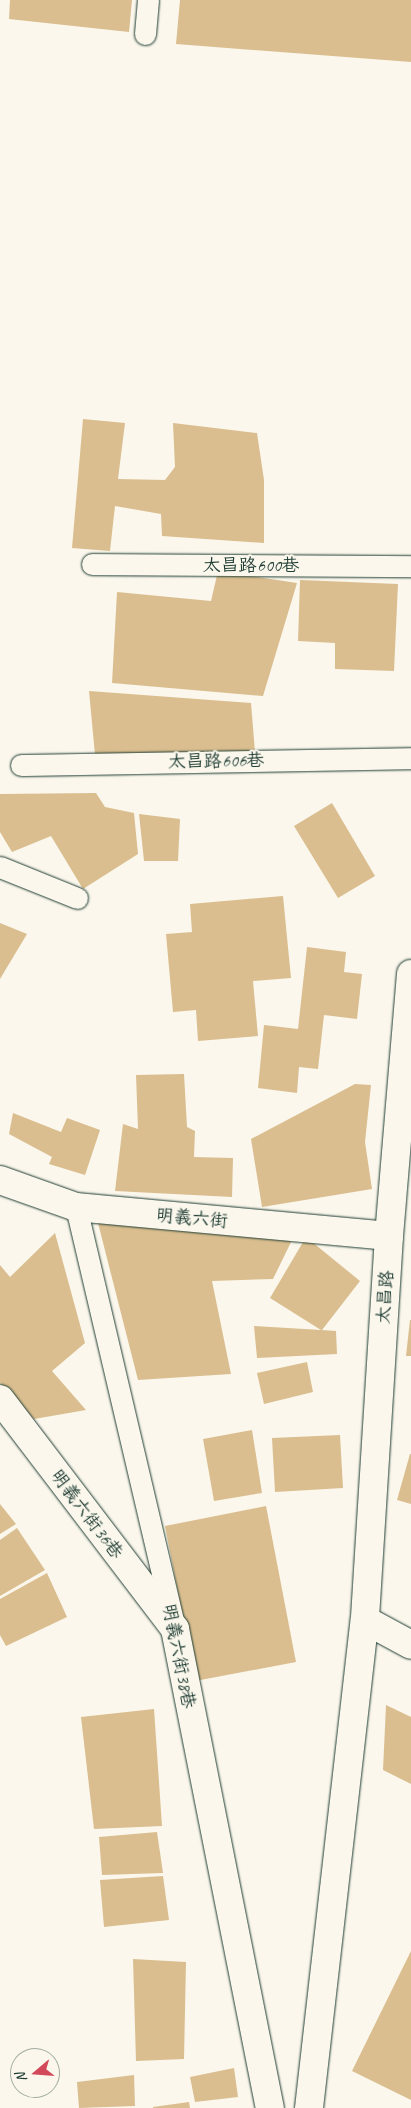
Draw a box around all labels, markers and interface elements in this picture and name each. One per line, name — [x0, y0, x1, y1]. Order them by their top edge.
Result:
street label: 太昌路600巷 — [203, 554, 299, 576]
street label: 太昌路606巷 — [168, 749, 264, 773]
street label: 明義六街 — [155, 1204, 229, 1232]
street label: 太昌路 — [372, 1269, 398, 1325]
street label: 明義六街36巷 — [46, 1465, 128, 1563]
street label: 明義六街38巷 — [158, 1602, 200, 1710]
north arrow — [10, 2048, 60, 2098]
text: N — [12, 2071, 31, 2084]

